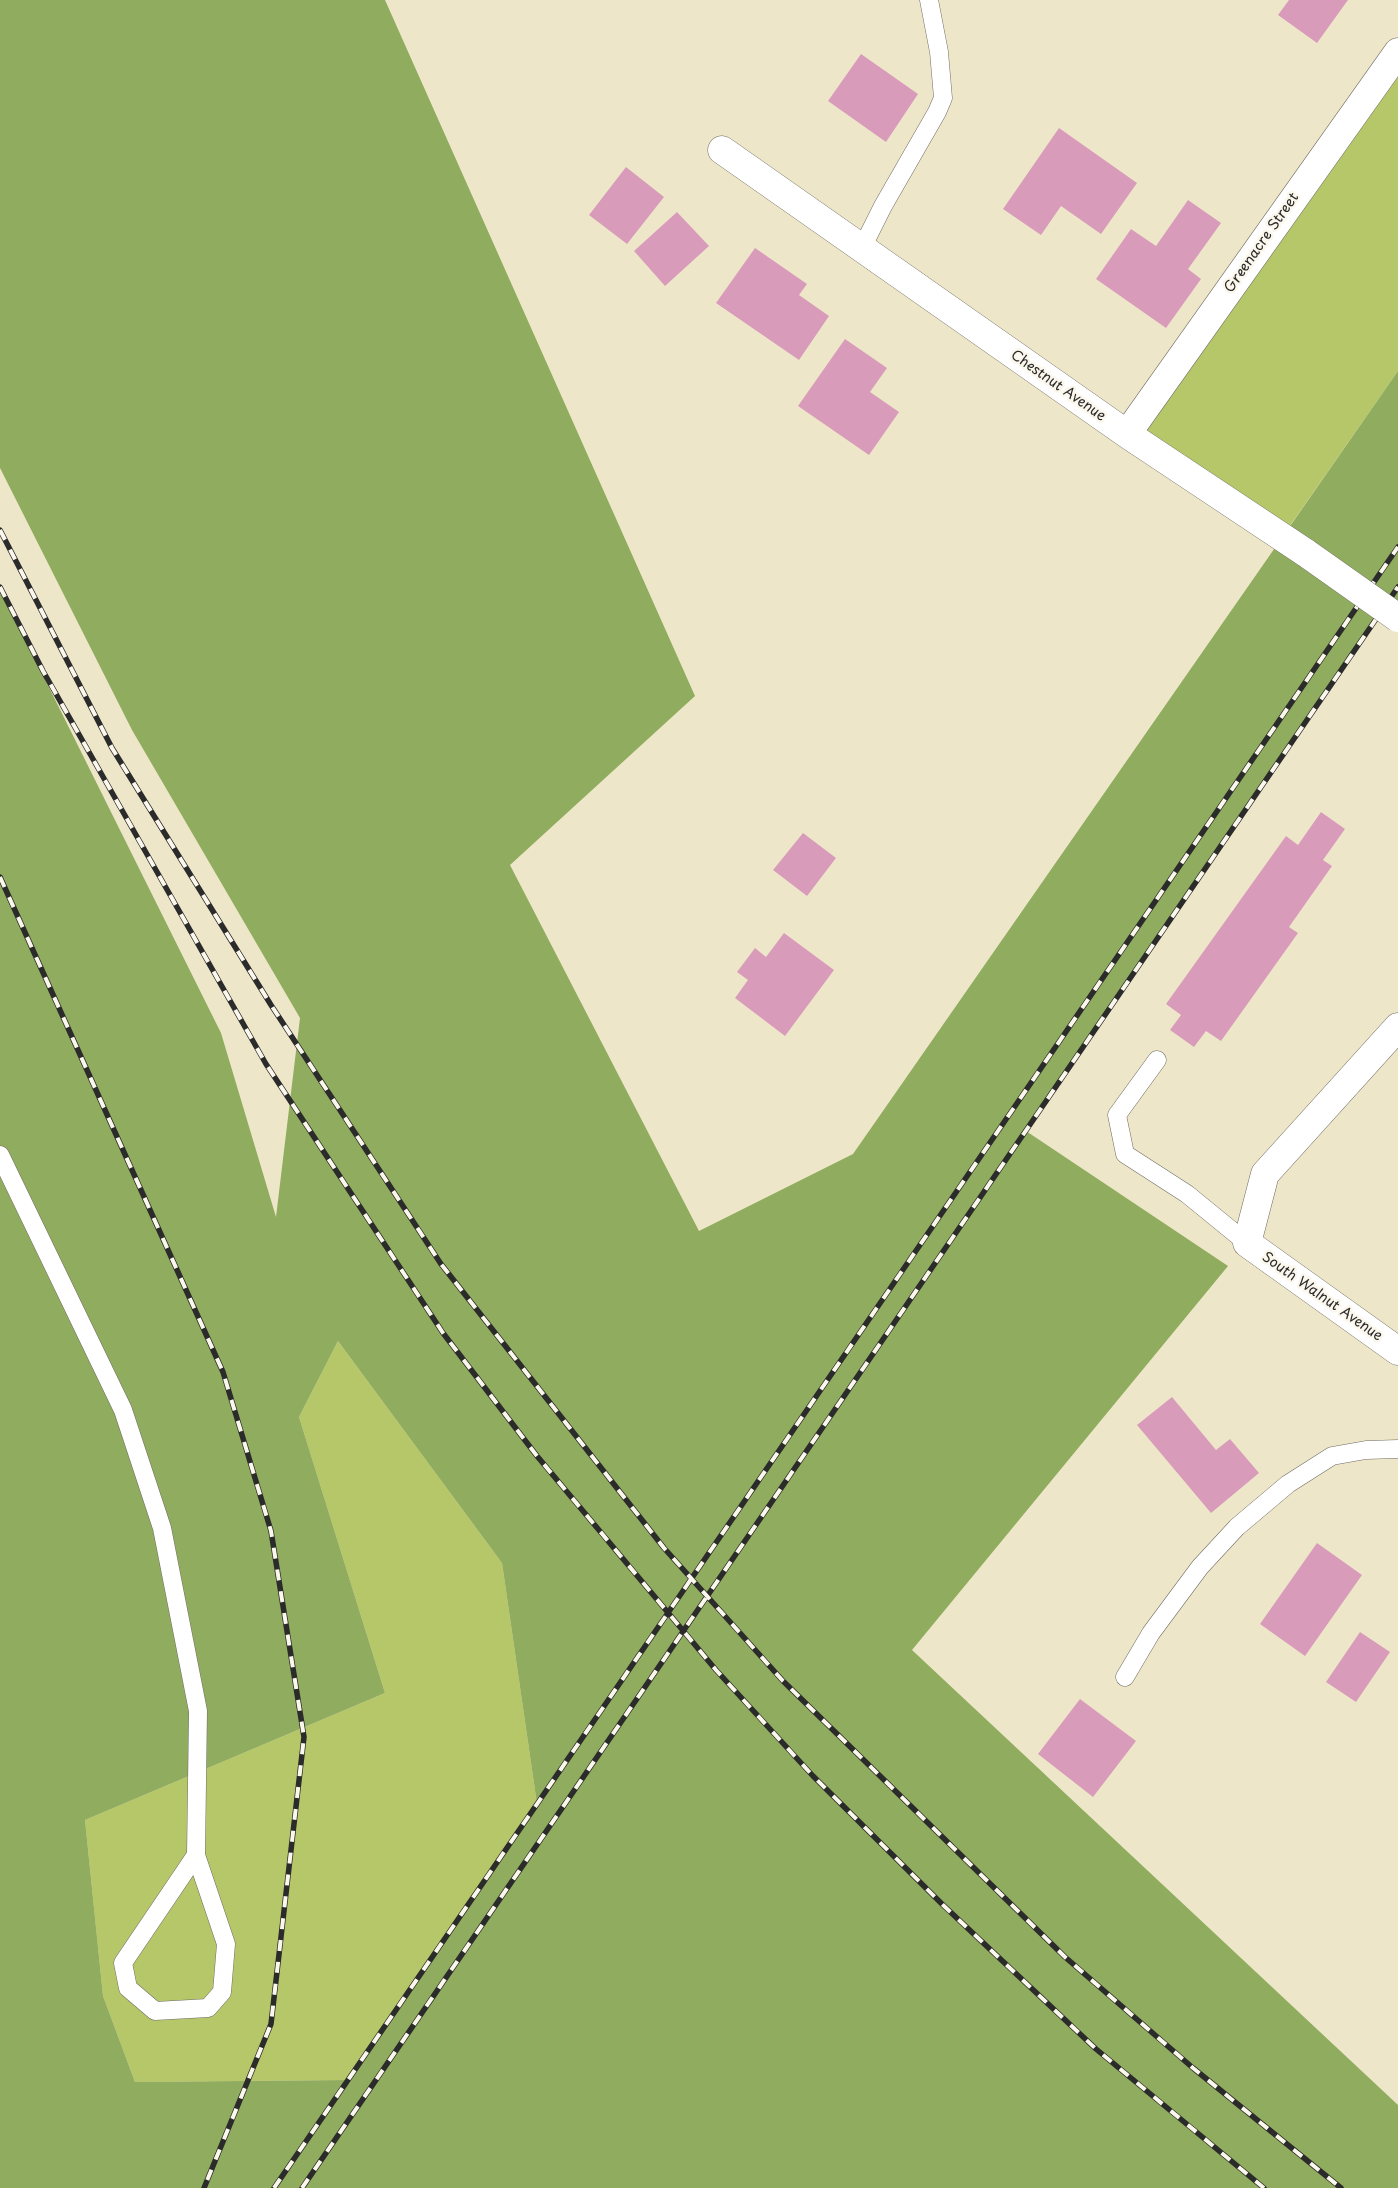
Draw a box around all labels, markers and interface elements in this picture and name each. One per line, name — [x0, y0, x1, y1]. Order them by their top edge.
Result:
street label: Greenacre Street — [1221, 190, 1303, 296]
street label: Chestnut Avenue — [1007, 347, 1109, 425]
street label: South Walnut Avenue — [1259, 1249, 1385, 1345]

